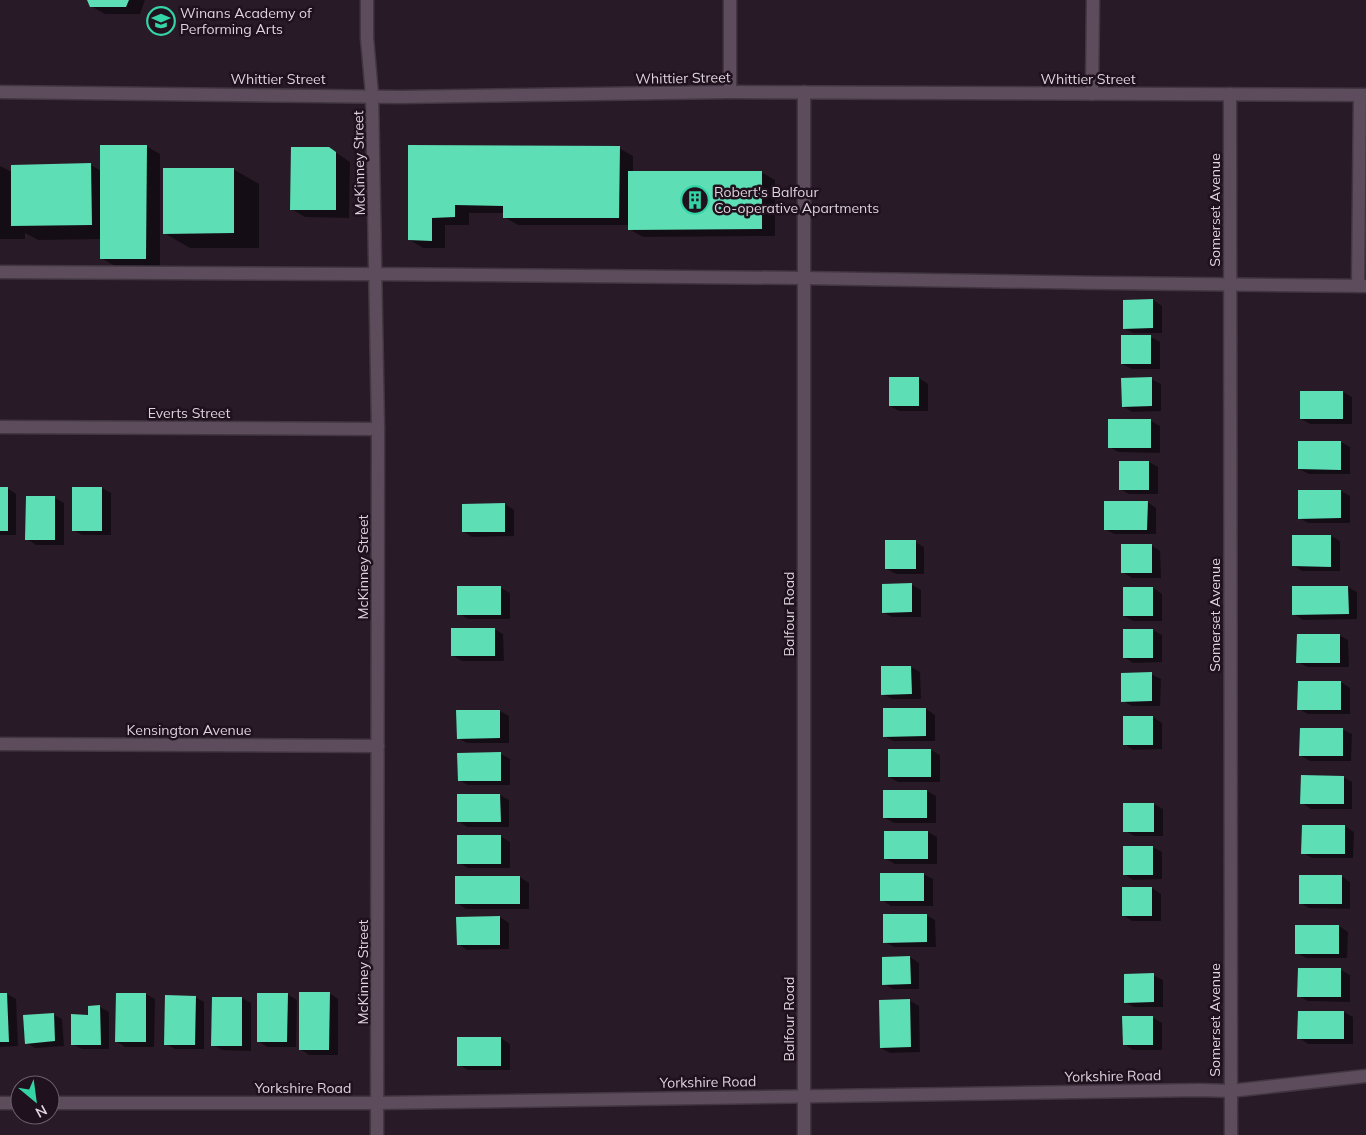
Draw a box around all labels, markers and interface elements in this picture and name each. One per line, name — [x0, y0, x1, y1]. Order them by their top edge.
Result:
place label: Winans Academy of Performing Arts — [180, 4, 312, 38]
school or university icon: Winans Academy of Performing Arts — [146, 6, 176, 36]
street label: Whittier Street — [635, 68, 731, 88]
street label: Whittier Street — [230, 70, 326, 88]
street label: Whittier Street — [1040, 70, 1136, 88]
street label: McKinney Street — [349, 110, 369, 216]
street label: Somerset Avenue — [1206, 153, 1224, 267]
place label: Robert's Balfour Co-operative Apartments — [714, 183, 879, 217]
building icon: Robert's Balfour Co-operative Apartments — [680, 185, 710, 215]
street label: Everts Street — [148, 404, 230, 422]
street label: McKinney Street — [354, 514, 372, 619]
street label: Somerset Avenue — [1206, 558, 1224, 672]
street label: Balfour Road — [780, 572, 798, 656]
street label: Kensington Avenue — [127, 721, 251, 739]
street label: McKinney Street — [354, 919, 372, 1024]
street label: Somerset Avenue — [1206, 963, 1224, 1077]
street label: Balfour Road — [780, 977, 798, 1061]
street label: Yorkshire Road — [1064, 1066, 1161, 1086]
street label: Yorkshire Road — [659, 1072, 756, 1092]
north arrow — [10, 1075, 60, 1125]
street label: Yorkshire Road — [254, 1079, 351, 1097]
text: N — [32, 1101, 50, 1122]

